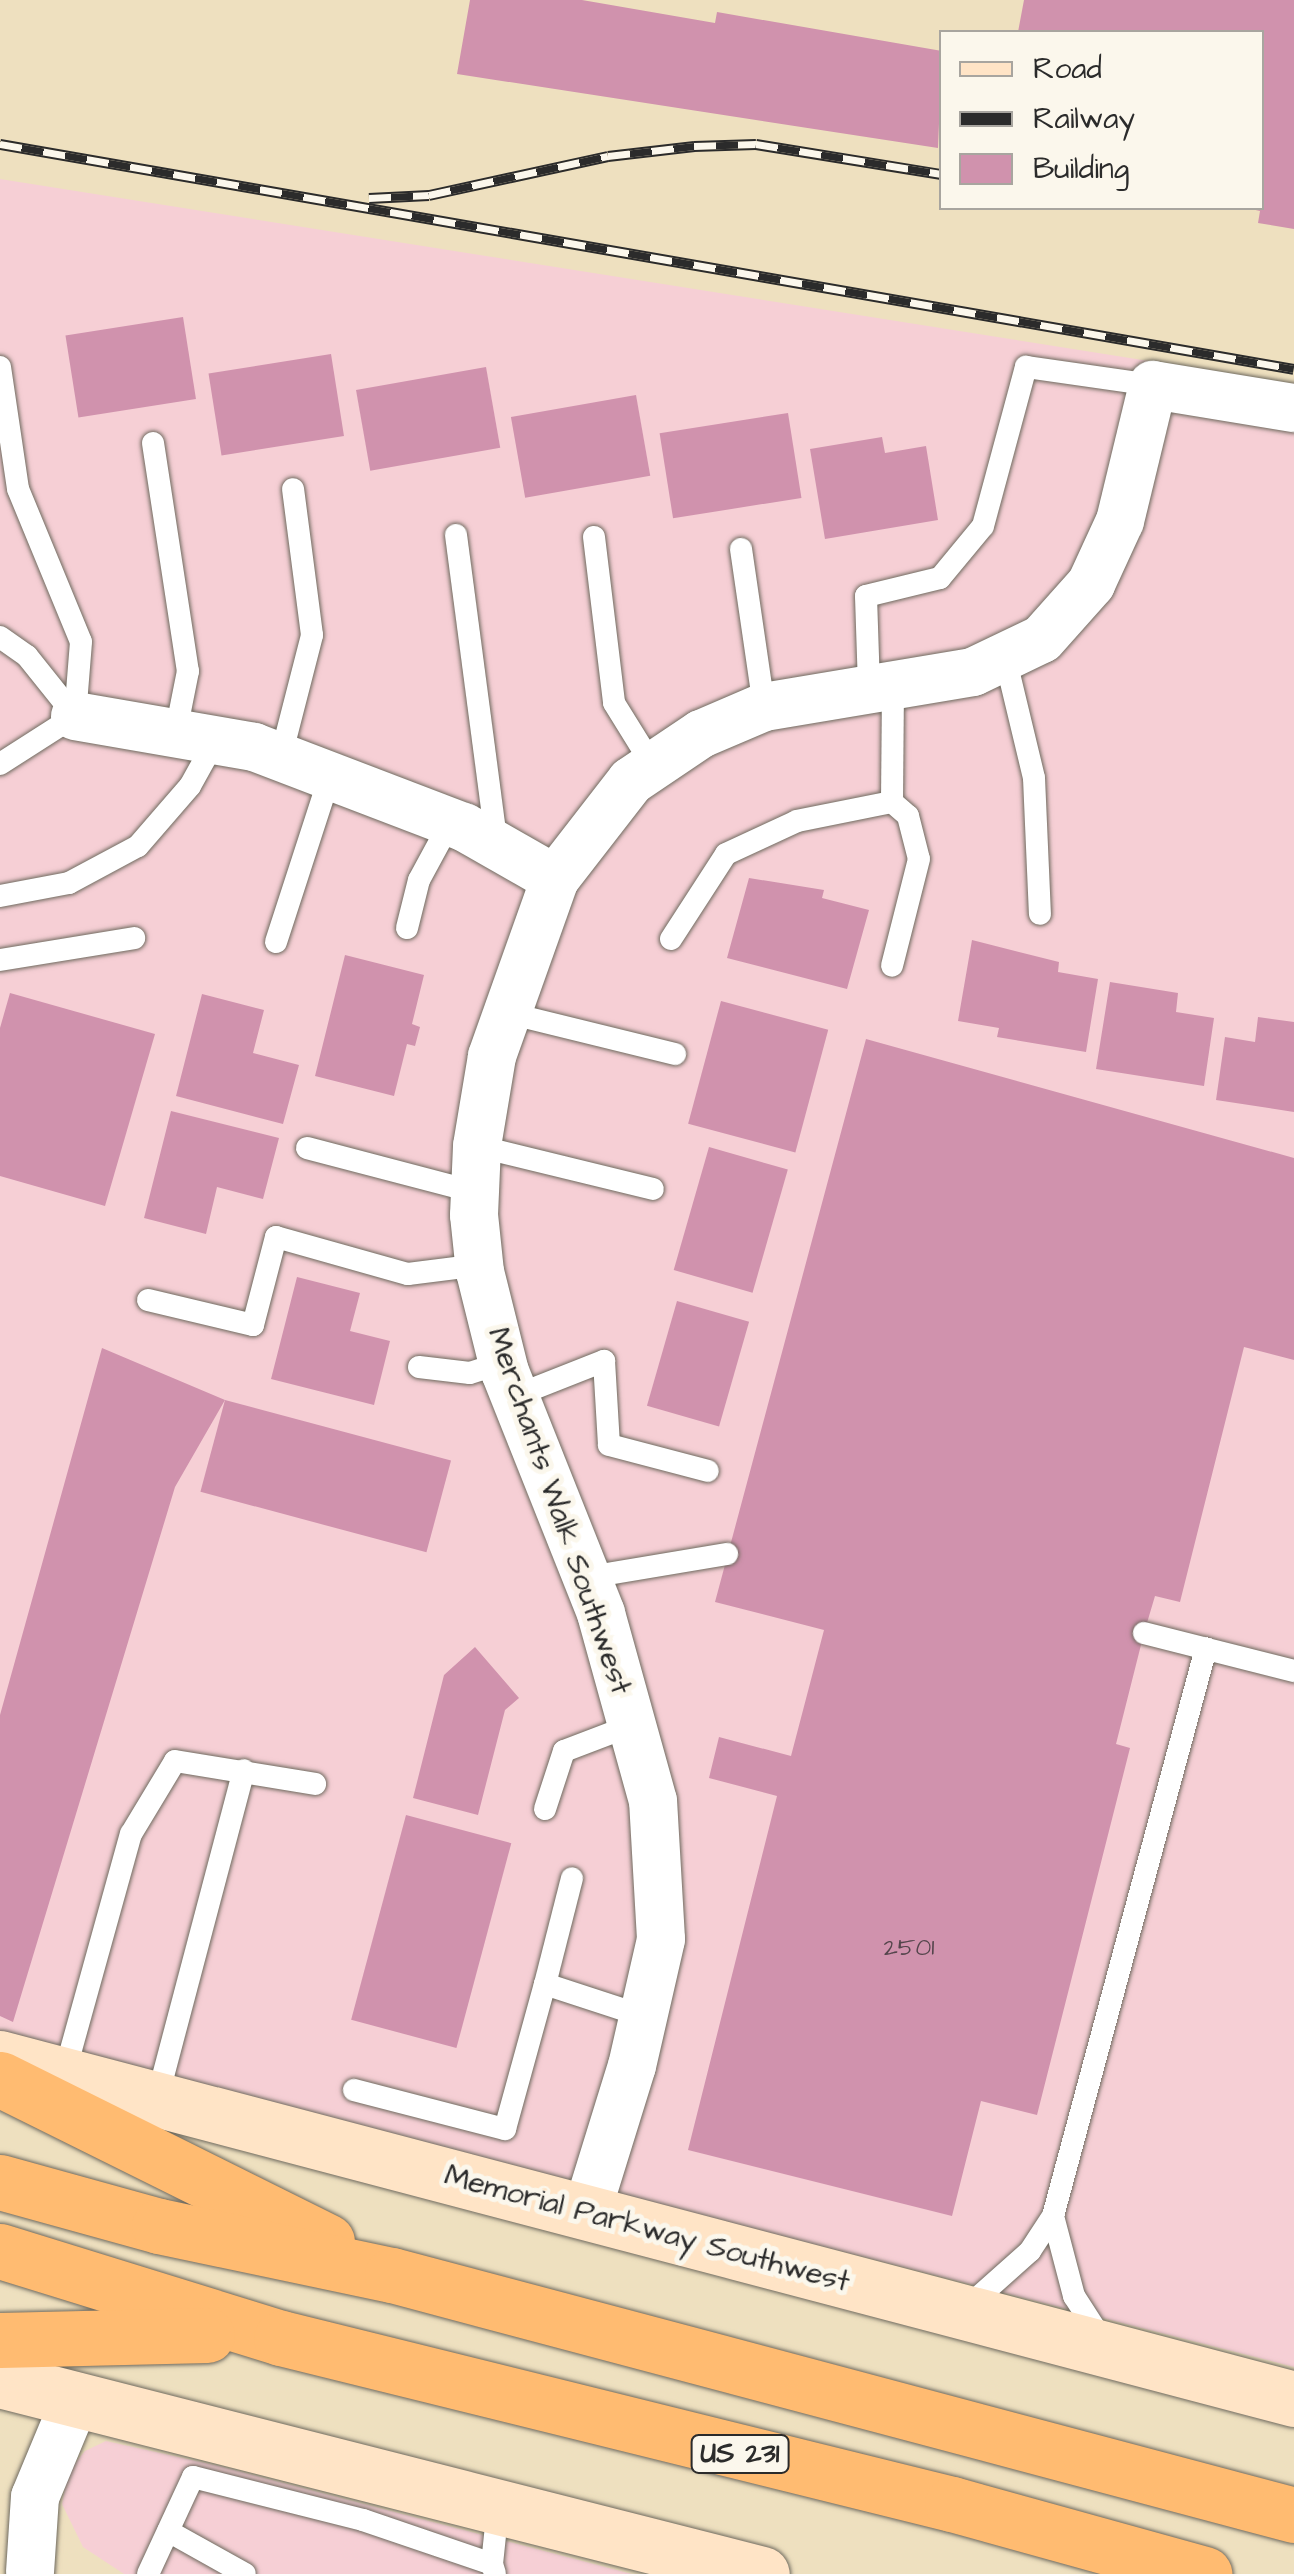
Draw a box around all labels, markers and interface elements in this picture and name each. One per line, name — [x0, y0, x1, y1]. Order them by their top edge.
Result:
legend — [939, 30, 1264, 210]
text: Road — [1033, 48, 1102, 90]
text: Railway — [1033, 98, 1135, 140]
text: Building — [1033, 148, 1129, 190]
street label: Merchants Walk Southwest — [479, 1323, 639, 1699]
house number: 2501 — [884, 1933, 934, 1963]
street label: Memorial Parkway Southwest — [441, 2158, 853, 2300]
road number: US 231 — [690, 2431, 790, 2477]

